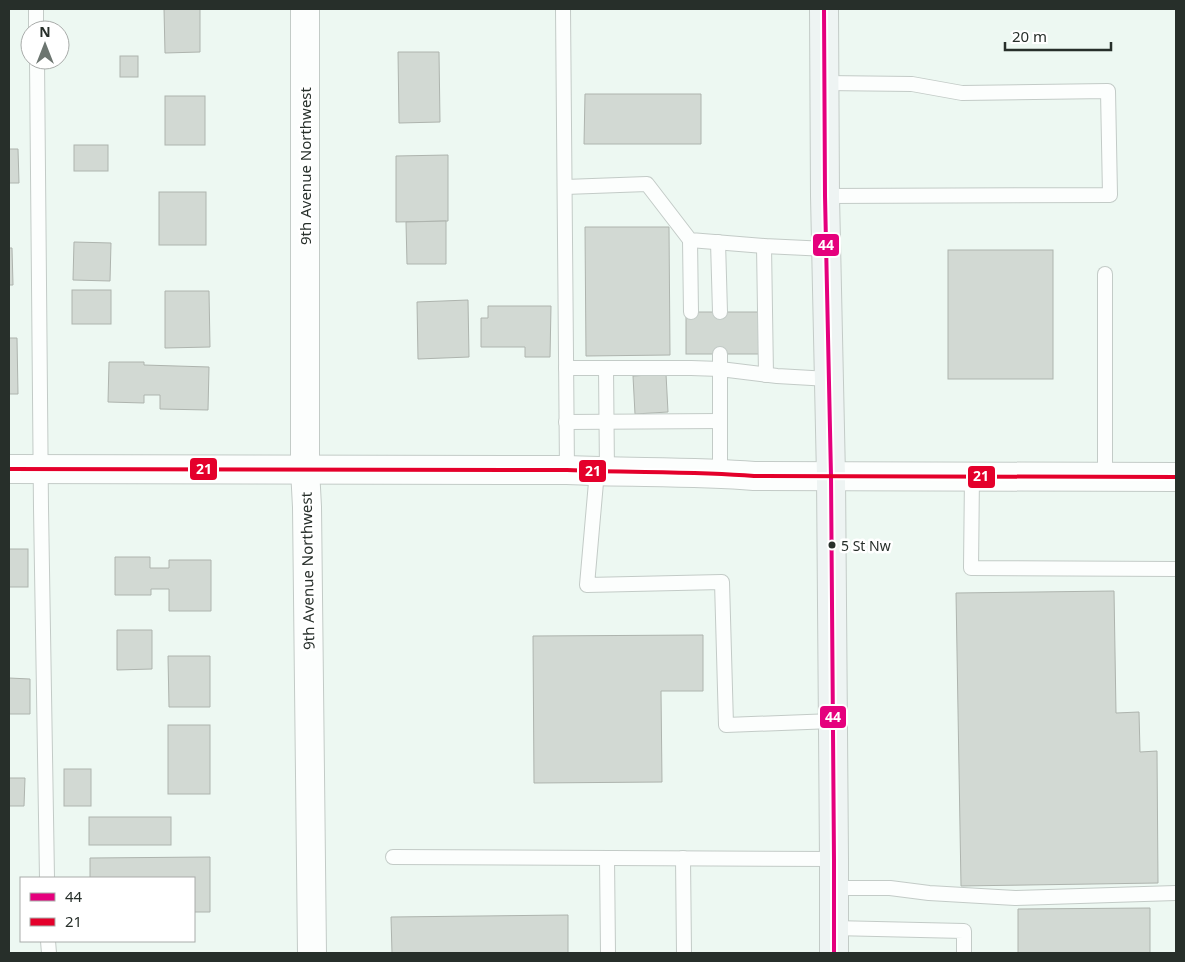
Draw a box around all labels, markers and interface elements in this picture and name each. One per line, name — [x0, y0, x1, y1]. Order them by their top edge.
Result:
north arrow — [20, 20, 70, 70]
scale bar — [1005, 20, 1111, 52]
text: N — [39, 22, 51, 41]
text: 20 m — [1012, 26, 1047, 46]
street label: 9th Avenue Northwest — [295, 86, 315, 245]
line badge: 44 — [812, 233, 840, 257]
text: 44 — [818, 235, 834, 254]
line badge: 21 — [189, 457, 218, 481]
text: 21 — [196, 459, 212, 478]
line badge: 21 — [578, 459, 607, 483]
text: 21 — [585, 461, 601, 480]
line badge: 21 — [967, 465, 996, 489]
text: 21 — [973, 466, 989, 485]
street label: 9th Avenue Northwest — [296, 491, 318, 650]
place label: 5 St Nw — [841, 536, 891, 555]
marker: 5 St Nw — [827, 540, 837, 550]
line badge: 44 — [819, 705, 847, 729]
text: 44 — [825, 707, 841, 726]
legend — [20, 877, 195, 942]
text: 44 — [65, 886, 83, 906]
text: 21 — [65, 911, 82, 931]

